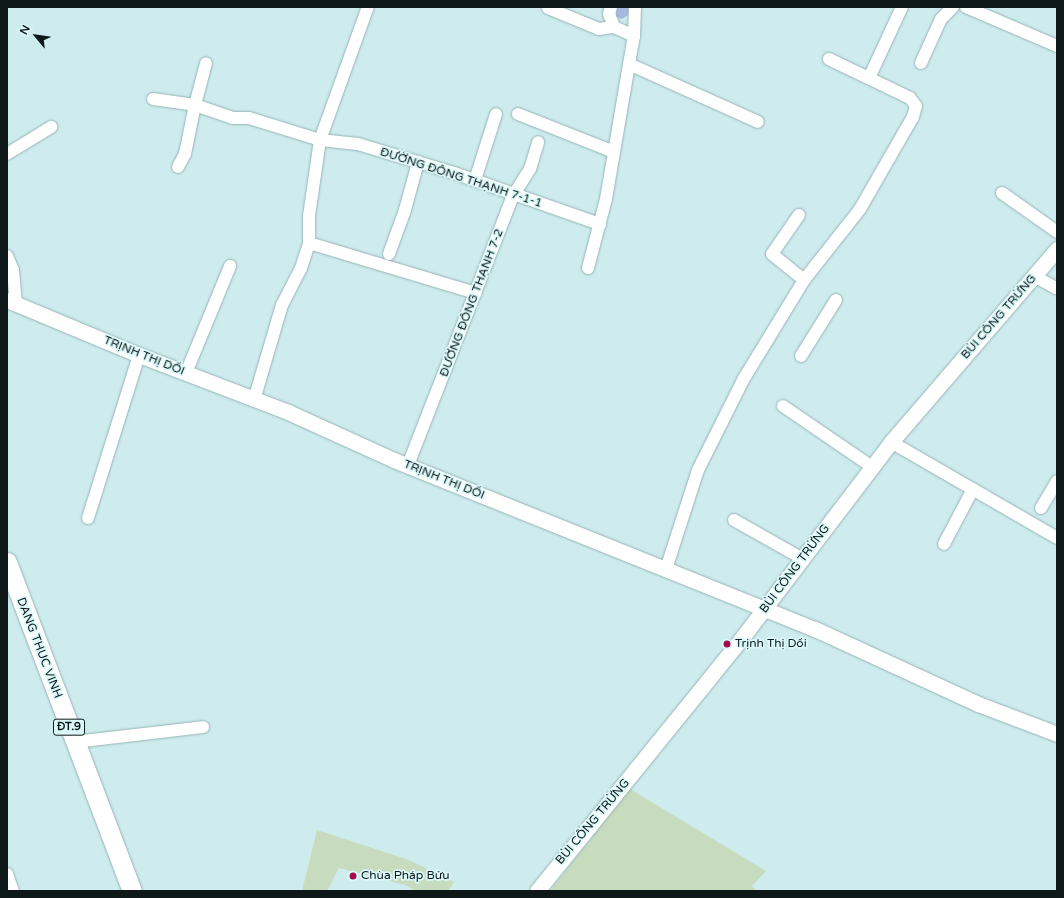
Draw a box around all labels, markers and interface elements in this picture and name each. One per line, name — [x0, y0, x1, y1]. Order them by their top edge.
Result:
north arrow — [16, 16, 56, 56]
text: N — [17, 23, 33, 37]
street label: ĐƯỜNG ĐÔNG THẠNH 7-1-1 — [378, 145, 544, 211]
street label: ĐƯỜNG ĐÔNG THẠNH 7-2 — [437, 227, 507, 379]
street label: BÙI CÔNG TRỪNG — [958, 272, 1040, 362]
street label: TRỊNH THỊ DỐI — [101, 333, 187, 379]
street label: TRỊNH THỊ DỐI — [401, 457, 487, 503]
street label: BÙI CÔNG TRỪNG — [757, 522, 833, 616]
street label: DANG THUC VINH — [13, 595, 65, 701]
place label: Trịnh Thị Dối — [735, 637, 807, 651]
marker: Trịnh Thị Dối — [722, 639, 732, 649]
road number: ĐT.9 — [53, 718, 85, 736]
street label: BÙI CÔNG TRỪNG — [553, 776, 633, 868]
place label: Chùa Pháp Bửu — [361, 869, 449, 883]
marker: Chùa Pháp Bửu — [348, 871, 358, 881]

